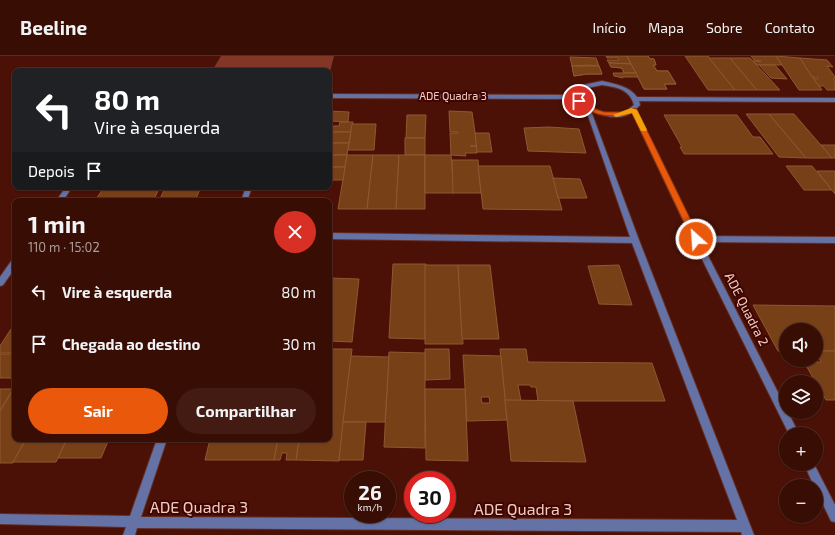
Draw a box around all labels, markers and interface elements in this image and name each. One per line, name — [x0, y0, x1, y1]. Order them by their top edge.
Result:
text: Beeline — [20, 16, 87, 39]
text: Início — [593, 19, 626, 36]
text: Mapa — [648, 19, 684, 36]
text: Sobre — [706, 19, 743, 36]
text: Contato — [765, 19, 815, 36]
text: 80 m — [94, 82, 160, 116]
icon: left — [28, 84, 80, 136]
pin — [562, 84, 596, 118]
street label: ADE Quadra 3 — [419, 89, 487, 103]
icon: arrive — [568, 90, 590, 112]
text: Vire à esquerda — [94, 116, 220, 138]
icon: arrive — [83, 160, 105, 182]
text: Depois — [28, 162, 75, 180]
text: 1 min — [28, 209, 86, 238]
button: close — [274, 211, 316, 253]
position arrow — [675, 218, 717, 260]
text: 110 m · 15:02 — [28, 239, 100, 255]
street label: ADE Quadra 2 — [722, 270, 772, 348]
icon: left — [28, 281, 50, 303]
text: Vire à esquerda — [62, 283, 172, 301]
text: 80 m — [281, 283, 316, 301]
map controls — [779, 323, 823, 523]
button: sound — [779, 323, 823, 367]
icon: arrive — [28, 333, 50, 355]
text: Chegada ao destino — [62, 335, 200, 353]
text: 30 m — [282, 335, 316, 353]
button: layers — [779, 375, 823, 419]
button: Sair — [28, 388, 168, 434]
button: Compartilhar — [176, 388, 316, 434]
button: + — [779, 427, 823, 471]
speed limit sign: 30 — [404, 471, 456, 523]
button: − — [779, 479, 823, 523]
text: 26 — [358, 480, 382, 504]
street label: ADE Quadra 3 — [150, 497, 248, 517]
street label: ADE Quadra 3 — [474, 499, 572, 519]
text: km/h — [358, 501, 382, 513]

